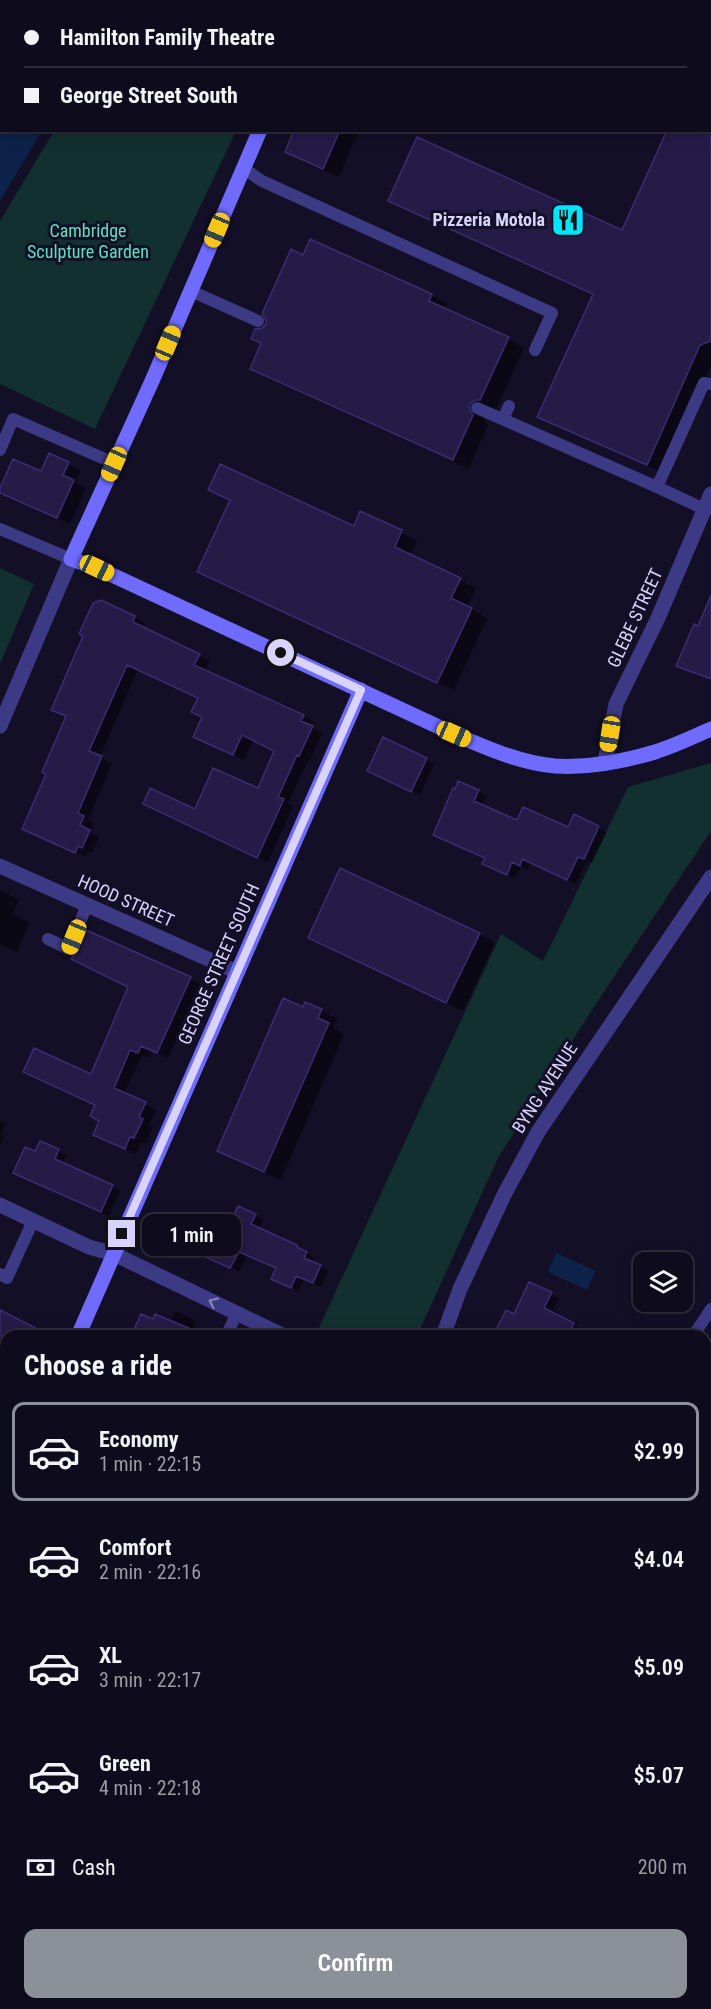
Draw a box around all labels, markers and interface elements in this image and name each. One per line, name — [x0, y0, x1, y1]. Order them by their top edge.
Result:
text: Hamilton Family Theatre — [60, 25, 275, 50]
text: George Street South — [60, 83, 238, 108]
restaurant icon: Pizzeria Motola — [550, 202, 586, 238]
place label: Pizzeria Motola — [433, 209, 545, 230]
car — [202, 210, 232, 250]
park label: Cambridge Sculpture Garden — [27, 220, 149, 262]
car — [153, 323, 183, 363]
car — [98, 444, 130, 484]
car — [77, 552, 117, 584]
street label: GLEBE STREET — [602, 565, 667, 671]
route start — [267, 639, 294, 666]
car — [598, 715, 622, 753]
car — [434, 718, 474, 750]
street label: HOOD STREET — [75, 870, 177, 931]
street label: GEORGE STREET SOUTH — [174, 880, 264, 1048]
car — [59, 917, 89, 957]
street label: BYNG AVENUE — [508, 1039, 582, 1137]
callout: 1 min — [143, 1213, 242, 1255]
route end — [108, 1220, 135, 1247]
text: 1 min — [169, 1223, 214, 1247]
map controls — [633, 1252, 693, 1312]
button: layers — [633, 1252, 693, 1312]
one-way arrow — [208, 1297, 219, 1309]
text: Choose a ride — [24, 1350, 172, 1382]
icon: car — [27, 1425, 81, 1479]
text: Economy — [99, 1427, 179, 1452]
text: $2.99 — [633, 1439, 684, 1464]
text: 1 min · 22:15 — [99, 1452, 201, 1476]
icon: car — [27, 1533, 81, 1587]
text: Comfort — [99, 1535, 172, 1560]
text: $4.04 — [633, 1547, 684, 1572]
text: 2 min · 22:16 — [99, 1560, 201, 1584]
icon: car — [27, 1641, 81, 1695]
text: XL — [99, 1643, 122, 1668]
text: $5.09 — [633, 1655, 684, 1680]
text: 3 min · 22:17 — [99, 1668, 201, 1692]
icon: car — [27, 1749, 81, 1803]
text: Green — [99, 1751, 151, 1776]
text: $5.07 — [633, 1763, 684, 1788]
text: 4 min · 22:18 — [99, 1776, 201, 1800]
icon: cash — [24, 1851, 57, 1884]
text: Cash — [72, 1855, 116, 1880]
text: 200 m — [638, 1855, 687, 1879]
button: Confirm — [24, 1929, 687, 1998]

